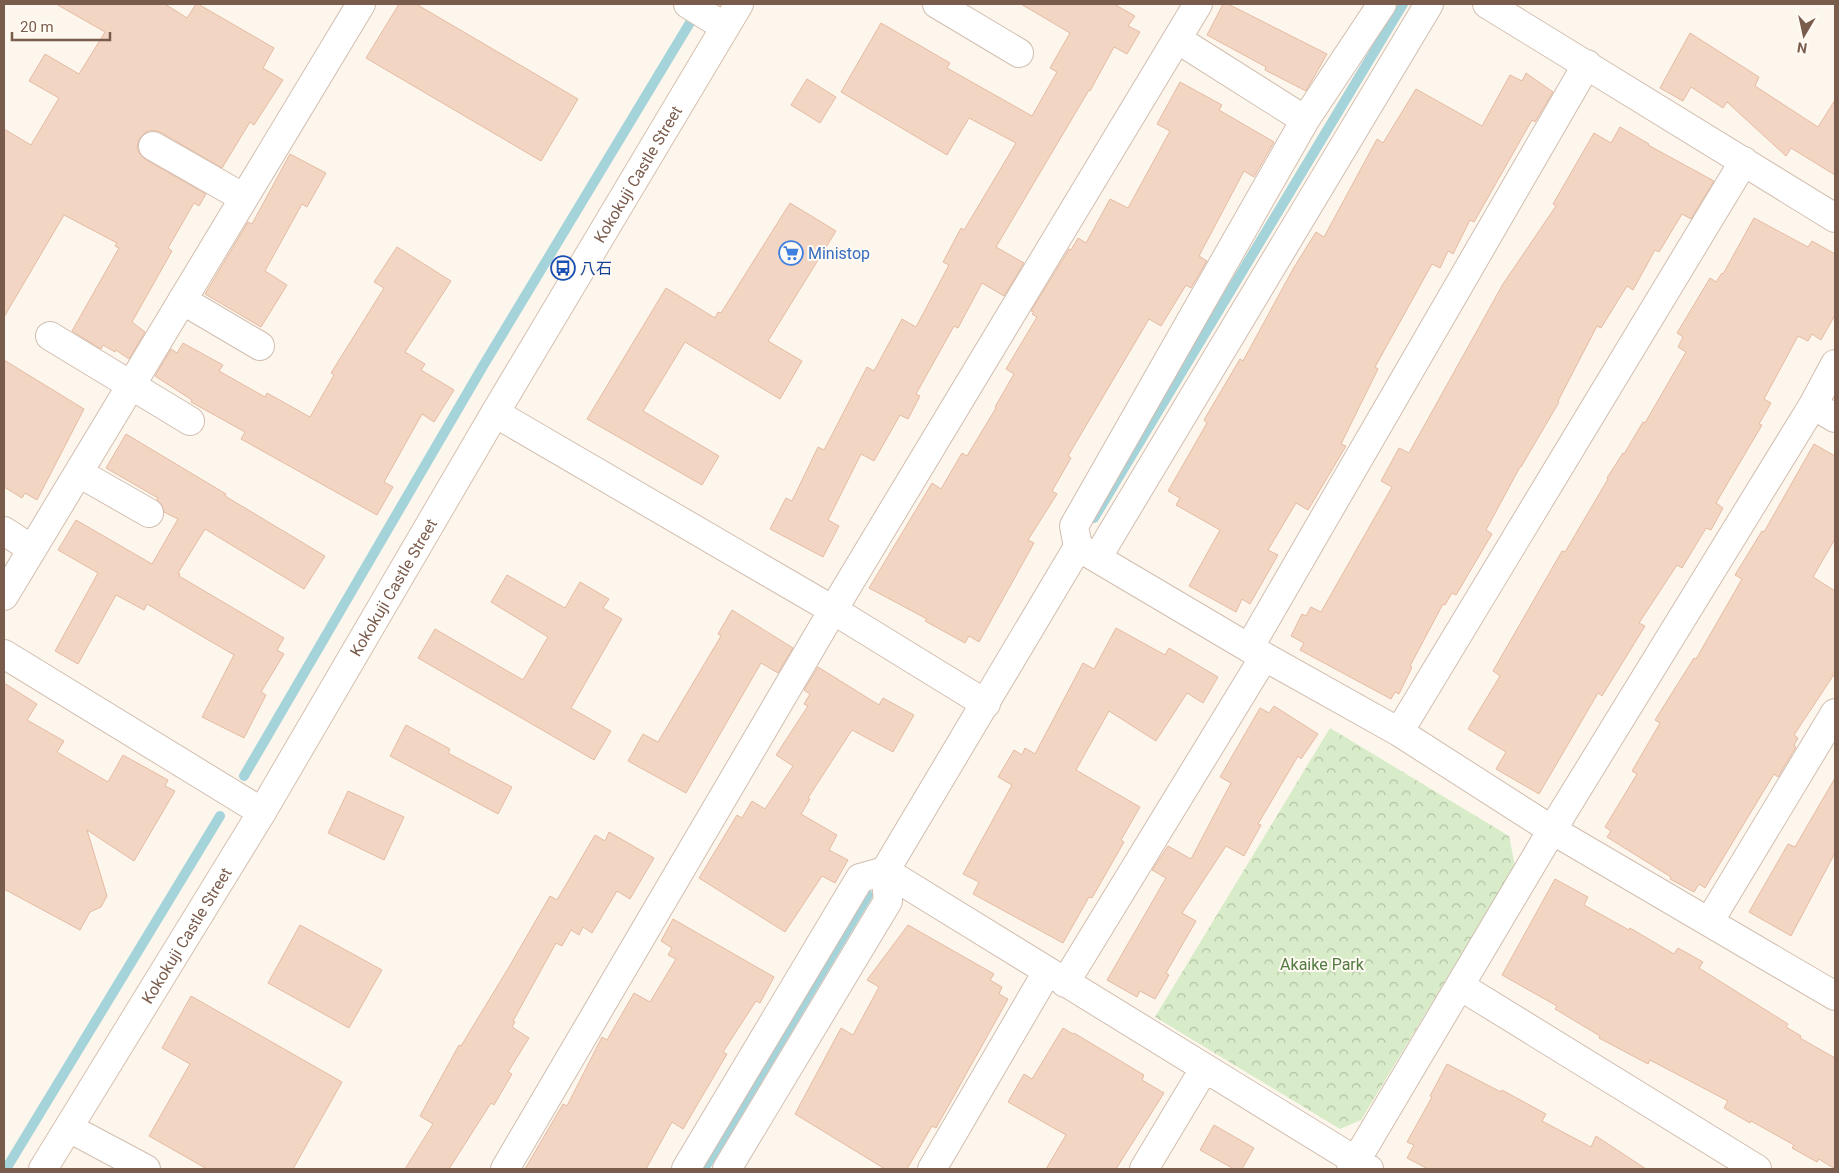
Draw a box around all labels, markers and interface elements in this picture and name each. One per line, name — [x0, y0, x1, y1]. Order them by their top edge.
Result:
scale bar — [12, 10, 110, 42]
north arrow — [1779, 10, 1829, 60]
text: 20 m — [20, 18, 54, 36]
text: N — [1796, 39, 1808, 57]
street label: Kokokuji Castle Street — [589, 102, 686, 246]
supermarket icon: Ministop — [778, 240, 804, 266]
place label: Ministop — [808, 244, 870, 263]
bus stop icon: 八石 — [550, 255, 576, 281]
place label: 八石 — [580, 259, 612, 278]
street label: Kokokuji Castle Street — [346, 515, 441, 659]
street label: Kokokuji Castle Street — [137, 864, 235, 1007]
park label: Akaike Park — [1280, 955, 1365, 974]

